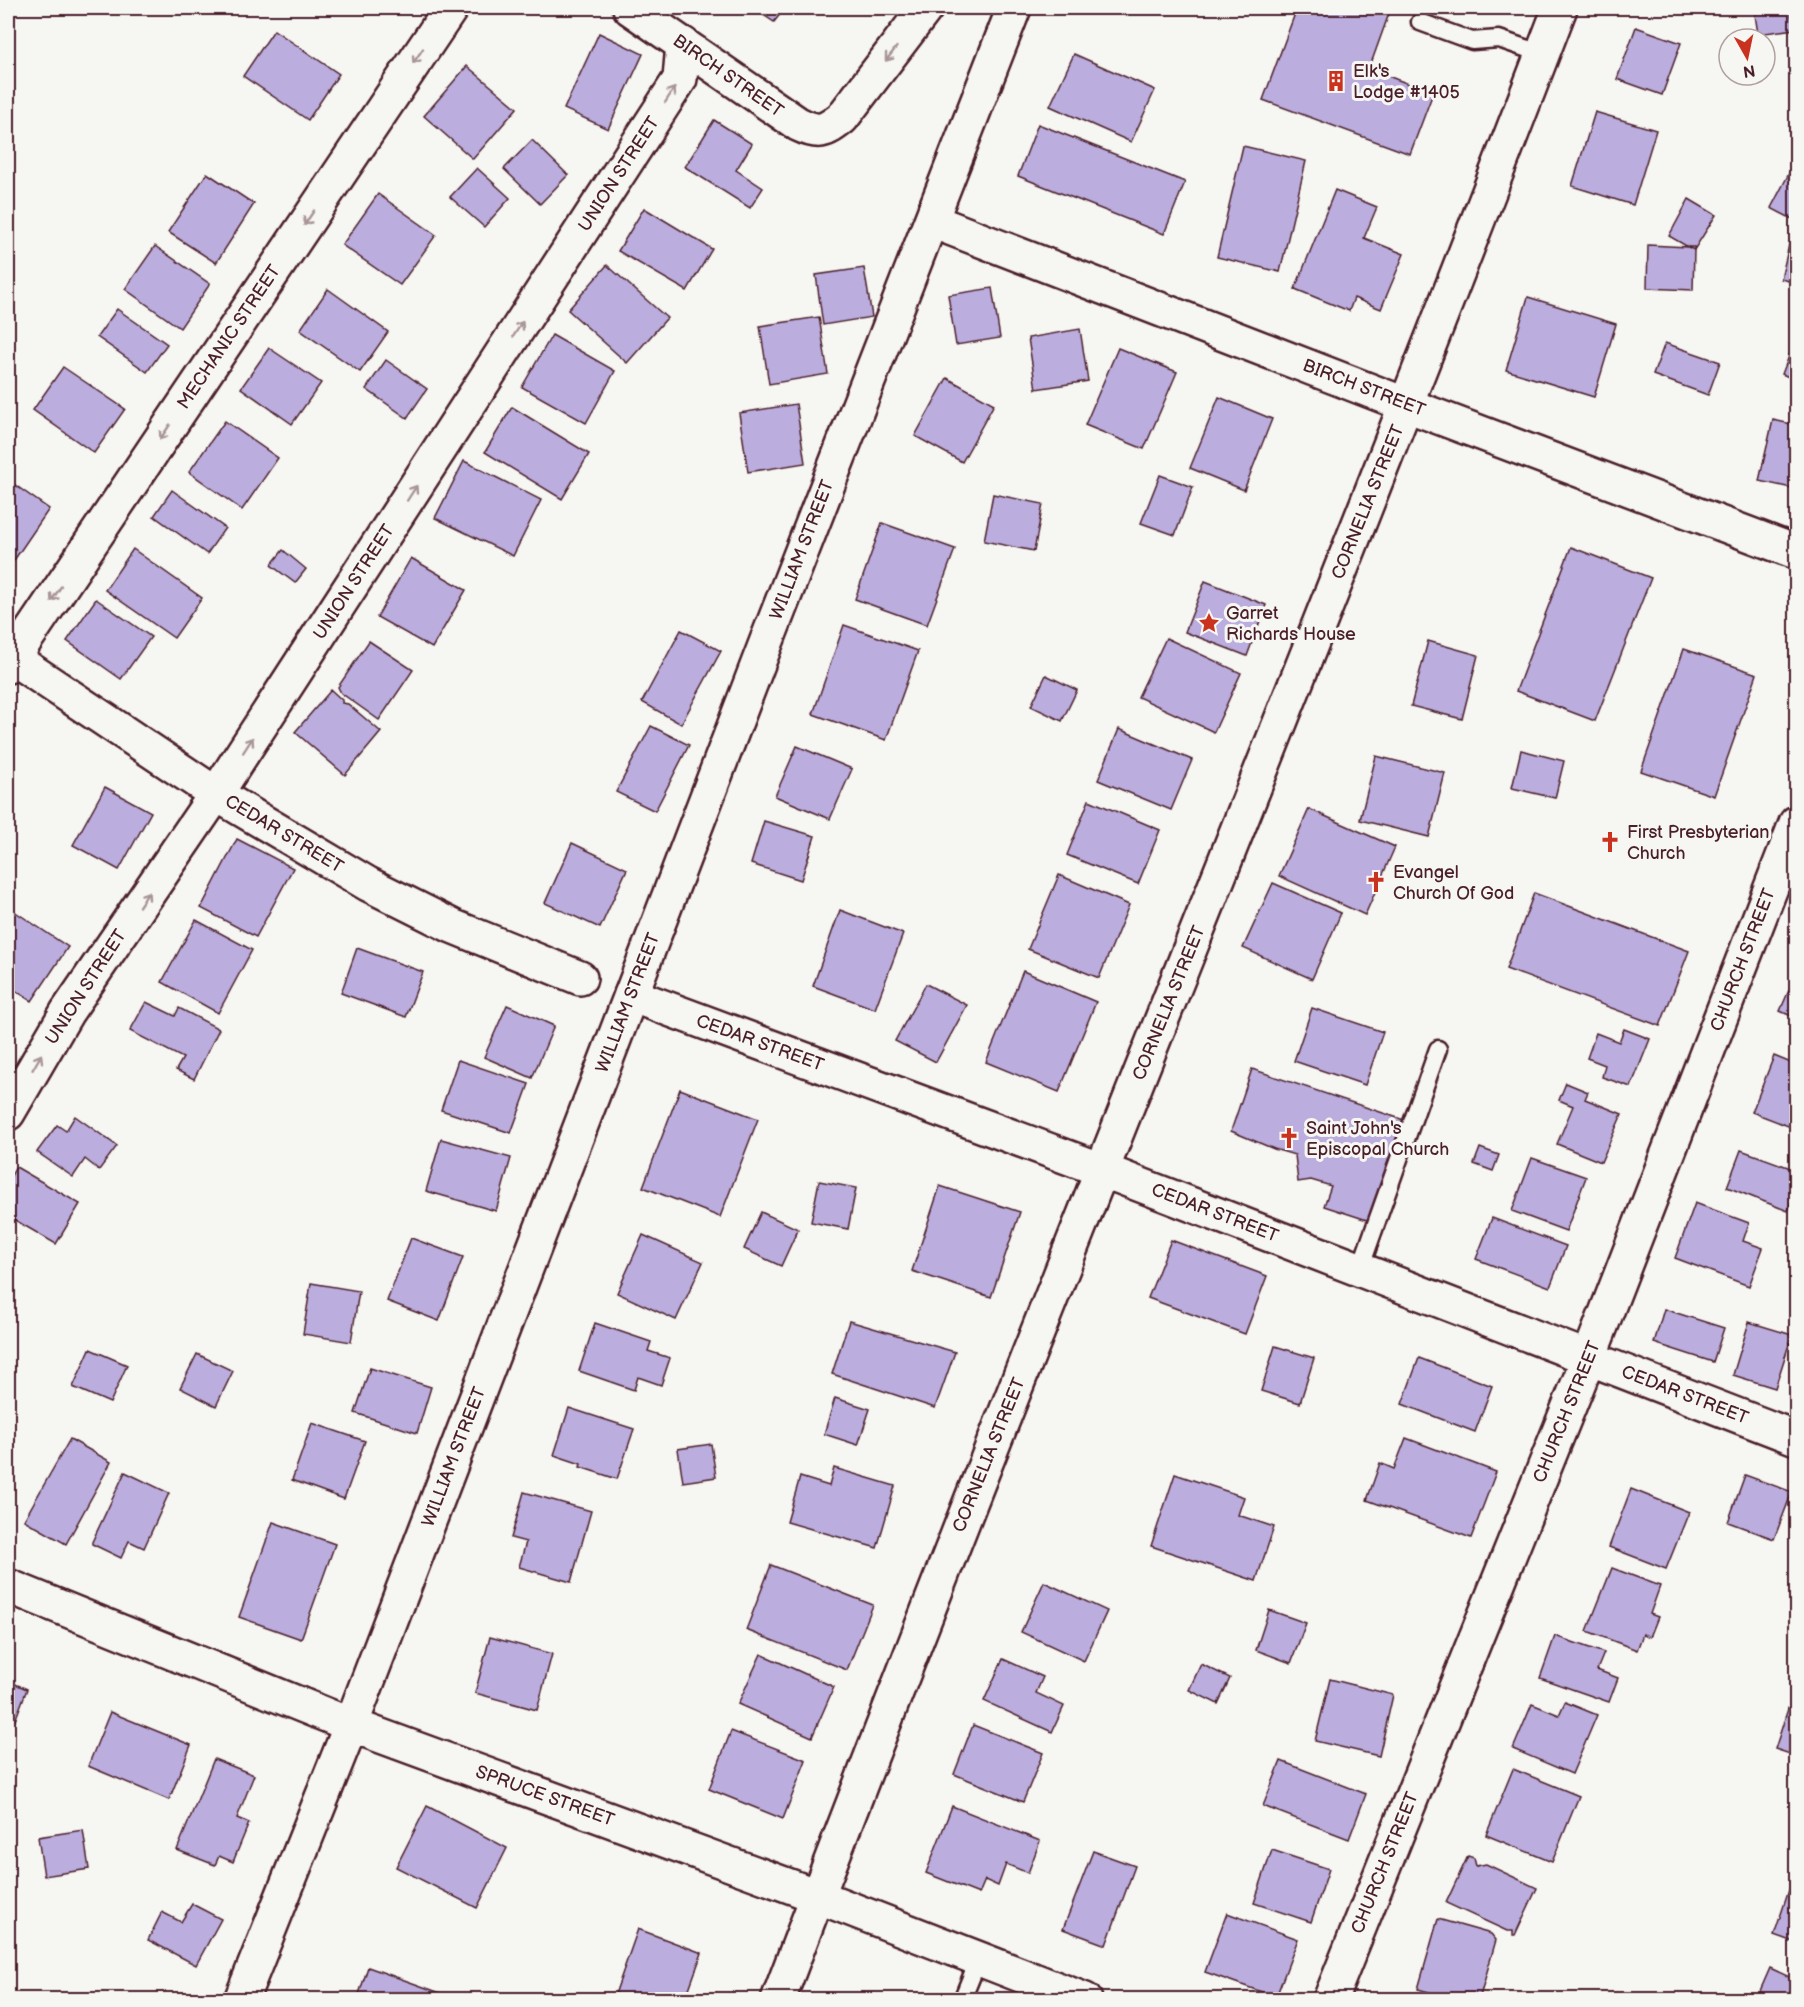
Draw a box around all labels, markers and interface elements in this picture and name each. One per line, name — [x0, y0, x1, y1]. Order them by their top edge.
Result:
north arrow — [1717, 27, 1777, 87]
street label: BIRCH STREET — [669, 30, 787, 122]
one-way arrow — [884, 46, 897, 62]
one-way arrow — [412, 47, 424, 64]
text: N — [1742, 60, 1757, 81]
place label: Elk's Lodge #1405 — [1353, 61, 1460, 103]
building icon: Elk's Lodge #1405 — [1324, 69, 1348, 93]
one-way arrow — [663, 87, 676, 104]
street label: UNION STREET — [574, 112, 664, 235]
one-way arrow — [303, 209, 315, 225]
street label: MECHANIC STREET — [173, 261, 285, 413]
one-way arrow — [512, 322, 524, 338]
street label: BIRCH STREET — [1300, 355, 1429, 421]
street label: CORNELIA STREET — [1327, 421, 1409, 582]
one-way arrow — [159, 423, 171, 440]
street label: WILLIAM STREET — [766, 477, 838, 623]
one-way arrow — [406, 485, 418, 502]
street label: UNION STREET — [309, 520, 399, 643]
one-way arrow — [50, 585, 62, 601]
place label: Garret Richards House — [1226, 603, 1356, 645]
place icon: Garret Richards House — [1197, 611, 1221, 635]
one-way arrow — [242, 736, 255, 753]
street label: CEDAR STREET — [221, 790, 347, 878]
place label: First Presbyterian Church — [1627, 822, 1770, 864]
church icon: First Presbyterian Church — [1598, 830, 1622, 854]
place label: Evangel Church Of God — [1393, 862, 1514, 904]
church icon: Evangel Church Of God — [1364, 870, 1388, 894]
street label: CHURCH STREET — [1706, 886, 1780, 1034]
one-way arrow — [138, 892, 150, 908]
street label: CORNELIA STREET — [1128, 922, 1210, 1083]
street label: UNION STREET — [41, 925, 131, 1048]
street label: WILLIAM STREET — [592, 930, 664, 1076]
street label: CEDAR STREET — [693, 1010, 827, 1076]
one-way arrow — [31, 1054, 43, 1071]
place label: Saint John's Episcopal Church — [1306, 1118, 1449, 1160]
church icon: Saint John's Episcopal Church — [1277, 1126, 1301, 1150]
street label: CEDAR STREET — [1149, 1179, 1282, 1247]
street label: CHURCH STREET — [1529, 1338, 1605, 1486]
street label: CEDAR STREET — [1619, 1361, 1752, 1429]
street label: CORNELIA STREET — [948, 1374, 1030, 1535]
street label: WILLIAM STREET — [418, 1384, 490, 1530]
street label: SPRUCE STREET — [473, 1761, 617, 1831]
street label: CHURCH STREET — [1347, 1789, 1423, 1937]

